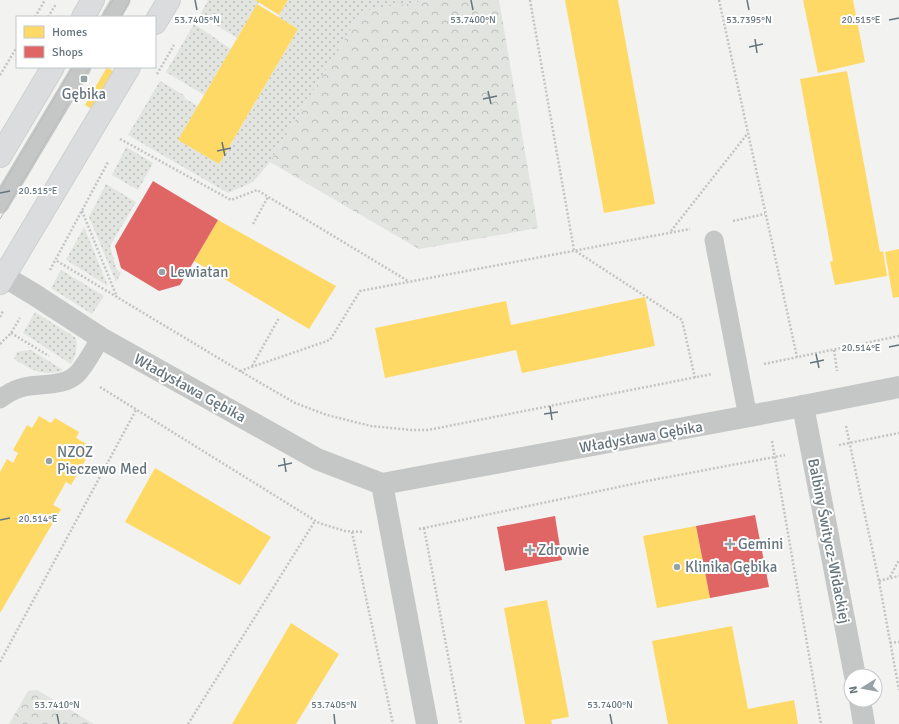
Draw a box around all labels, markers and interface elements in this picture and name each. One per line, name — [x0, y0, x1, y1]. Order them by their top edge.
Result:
text: 53.7405°N — [174, 14, 220, 26]
text: 53.7400°N — [450, 14, 496, 26]
text: 53.7395°N — [726, 14, 772, 26]
text: 20.515°E — [842, 14, 881, 26]
legend — [16, 16, 156, 68]
text: Homes — [52, 25, 87, 40]
text: Shops — [52, 45, 83, 60]
marker: Gębika — [79, 74, 89, 84]
place label: Gębika — [62, 85, 106, 103]
text: 20.515°E — [19, 185, 58, 197]
place label: Lewiatan — [170, 263, 228, 281]
marker: Lewiatan — [157, 267, 167, 277]
text: 20.514°E — [842, 342, 881, 354]
street label: Władysława Gębika — [131, 350, 249, 426]
street label: Władysława Gębika — [578, 417, 704, 457]
place label: NZOZ Pieczewo Med — [57, 443, 147, 478]
marker: NZOZ Pieczewo Med — [44, 456, 54, 466]
street label: Balbiny Świtycz-Widackiej — [804, 457, 855, 625]
text: 20.514°E — [19, 513, 58, 525]
place label: Gemini — [738, 535, 783, 553]
marker: Gemini — [725, 539, 735, 549]
place label: Zdrowie — [538, 541, 590, 559]
marker: Zdrowie — [525, 545, 535, 555]
place label: Klinika Gębika — [685, 558, 777, 576]
marker: Klinika Gębika — [672, 562, 682, 572]
north arrow — [843, 668, 883, 708]
text: N — [847, 685, 861, 695]
text: 53.7410°N — [34, 699, 80, 711]
text: 53.7405°N — [311, 699, 357, 711]
text: 53.7400°N — [587, 699, 633, 711]

